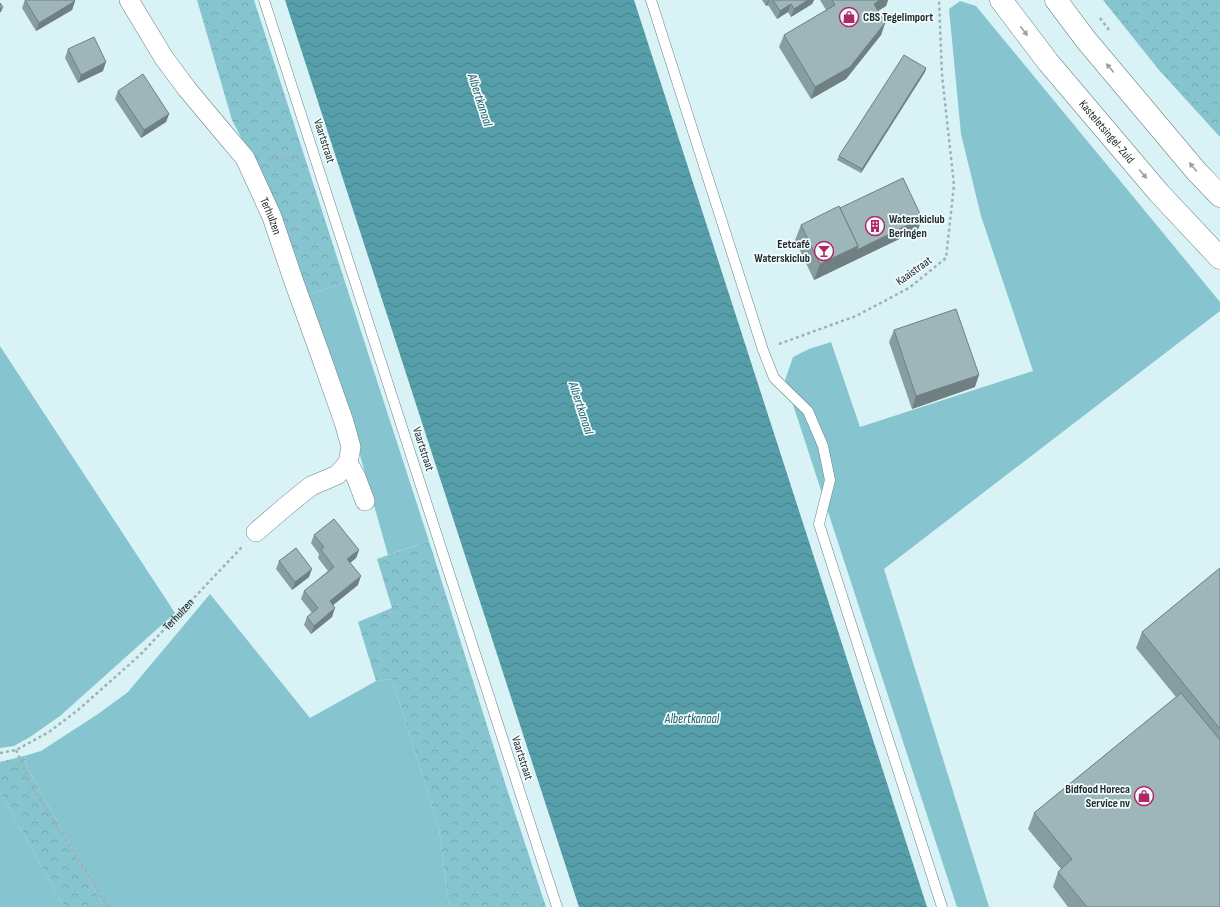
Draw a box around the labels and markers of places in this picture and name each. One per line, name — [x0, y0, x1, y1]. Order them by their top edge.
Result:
shop icon: CBS Tegelimport — [838, 6, 860, 28]
place label: CBS Tegelimport — [863, 10, 933, 25]
place label: Waterskiclub Beringen — [889, 212, 945, 241]
building icon: Waterskiclub Beringen — [864, 215, 886, 237]
place label: Eetcafé Waterskiclub — [754, 237, 810, 266]
bar icon: Eetcafé Waterskiclub — [813, 240, 835, 262]
place label: Bidfood Horeca Service nv — [1065, 782, 1130, 811]
shop icon: Bidfood Horeca Service nv — [1133, 785, 1155, 807]

